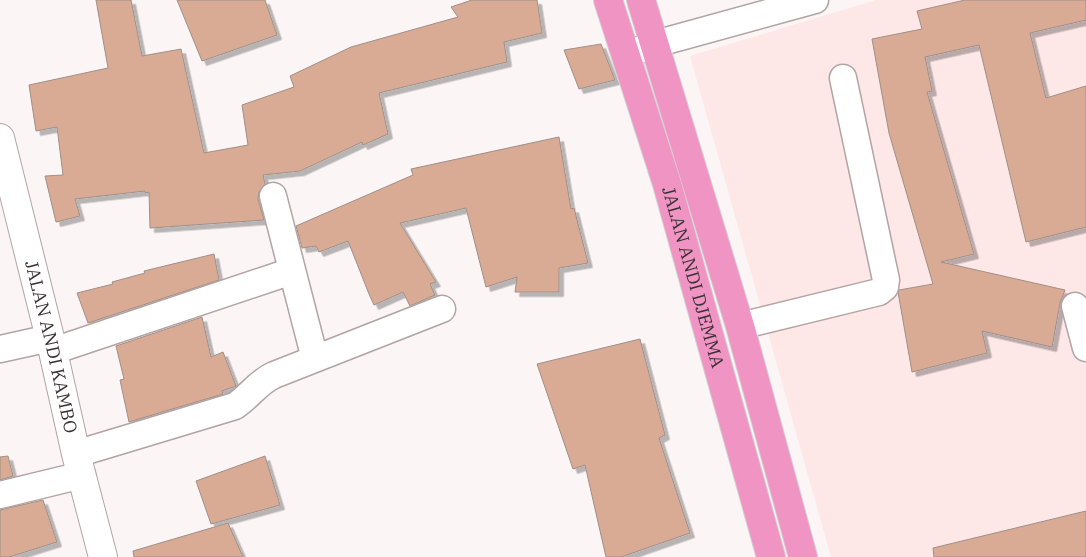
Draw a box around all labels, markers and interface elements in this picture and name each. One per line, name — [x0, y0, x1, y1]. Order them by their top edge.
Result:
street label: JALAN ANDI DJEMMA — [657, 184, 730, 371]
street label: JALAN ANDI KAMBO — [20, 258, 83, 435]

